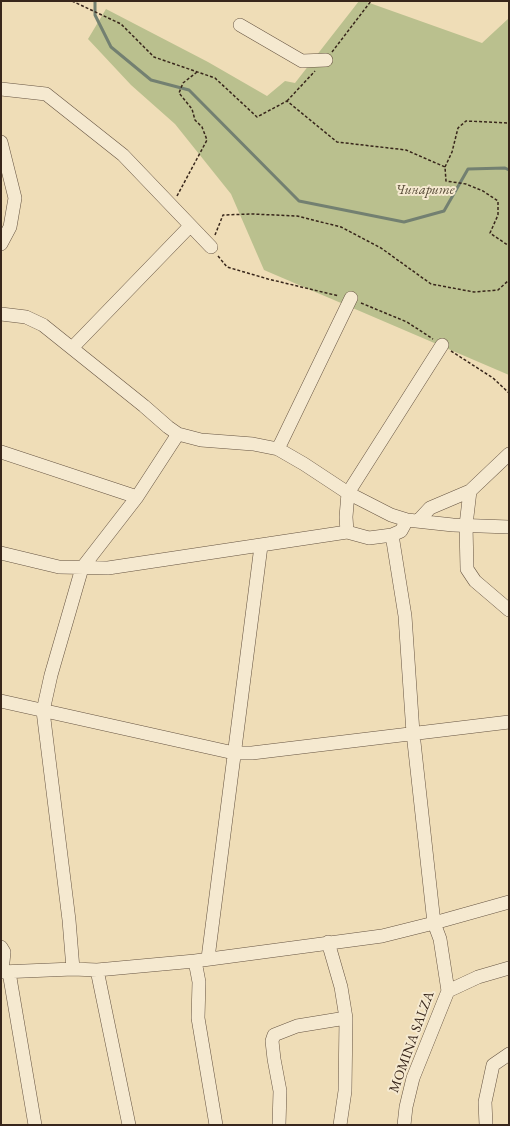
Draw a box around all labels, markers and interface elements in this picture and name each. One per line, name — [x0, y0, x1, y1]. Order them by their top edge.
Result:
park label: Чинарите — [395, 182, 455, 198]
street label: MOMINA SALZA — [386, 989, 438, 1095]

